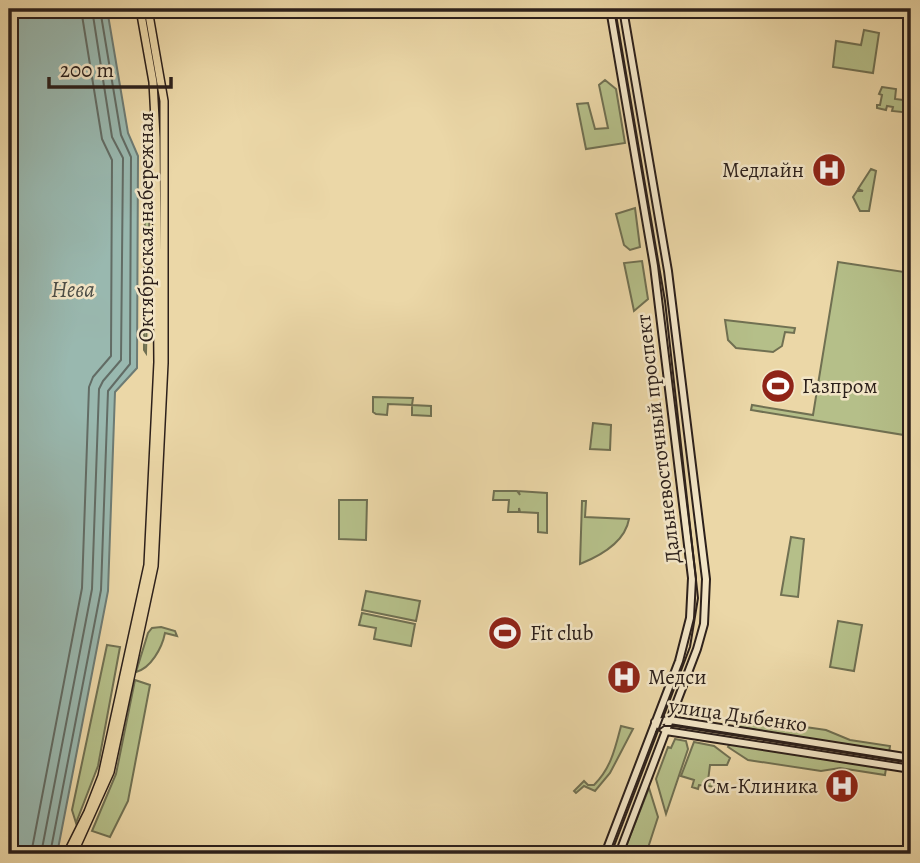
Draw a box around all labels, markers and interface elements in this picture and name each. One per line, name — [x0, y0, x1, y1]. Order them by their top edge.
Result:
scale bar — [49, 46, 172, 90]
text: 200 m — [60, 56, 114, 84]
street label: Октябрьская набережная — [132, 112, 160, 342]
hospital icon: Медлайн — [810, 151, 848, 189]
place label: Медлайн — [722, 156, 804, 184]
water label: Нева — [51, 274, 95, 305]
street label: Дальневосточный проспект — [629, 313, 687, 565]
sports icon: Газпром — [759, 367, 797, 405]
place label: Газпром — [802, 372, 877, 400]
sports icon: Fit club — [486, 614, 524, 652]
place label: Fit club — [530, 619, 593, 647]
hospital icon: Медси — [605, 658, 643, 696]
place label: Медси — [648, 663, 707, 691]
street label: улица Дыбенко — [666, 691, 809, 739]
hospital icon: См-Клиника — [823, 767, 861, 805]
place label: См-Клиника — [703, 772, 818, 800]

